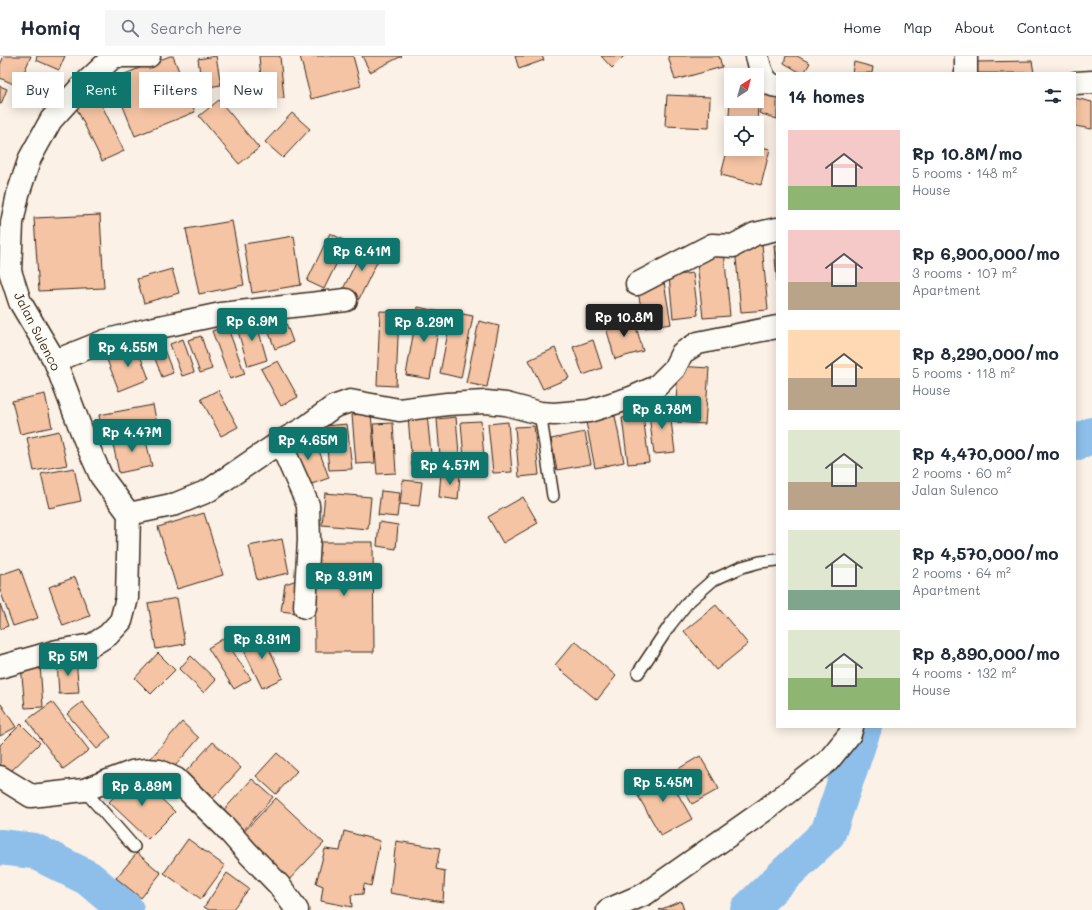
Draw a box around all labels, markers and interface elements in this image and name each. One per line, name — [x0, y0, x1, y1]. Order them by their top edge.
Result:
search box — [105, 10, 385, 46]
text: Homiq — [20, 15, 81, 40]
icon: search — [119, 17, 141, 39]
text: Search here — [151, 18, 242, 38]
text: Home — [843, 18, 881, 37]
text: Map — [903, 18, 932, 37]
text: About — [954, 18, 995, 37]
text: Contact — [1017, 18, 1072, 37]
north arrow — [724, 68, 764, 108]
map controls — [724, 68, 764, 156]
chip: Buy — [12, 72, 64, 108]
chip: Rent — [72, 72, 131, 108]
chip: Filters — [139, 72, 212, 108]
chip: New — [220, 72, 277, 108]
text: 14 homes — [788, 85, 865, 107]
icon: filters — [1042, 85, 1064, 107]
button: locate — [724, 116, 764, 156]
text: Rp 10.8M/mo — [912, 142, 1022, 164]
icon: home — [820, 146, 868, 194]
text: 5 rooms · 148 m² — [912, 164, 1017, 181]
text: House — [912, 181, 950, 198]
pin: Rp 6.41M — [321, 238, 403, 272]
text: Rp 6.41M — [333, 242, 391, 259]
text: Rp 6,900,000/mo — [912, 242, 1060, 264]
icon: home — [820, 246, 868, 294]
text: 3 rooms · 107 m² — [912, 264, 1017, 281]
text: Apartment — [912, 281, 981, 298]
street label: Jalan Sulenco — [11, 289, 65, 374]
pin: Rp 10.8M — [583, 304, 665, 338]
pin: Rp 6.9M — [215, 308, 289, 342]
text: Rp 10.8M — [595, 308, 653, 325]
pin: Rp 8.29M — [383, 309, 465, 343]
text: Rp 6.9M — [226, 312, 278, 329]
text: Rp 8.29M — [394, 313, 454, 330]
pin: Rp 4.55M — [87, 334, 169, 368]
text: Rp 4.55M — [98, 338, 158, 355]
text: Rp 8,290,000/mo — [912, 342, 1059, 364]
icon: home — [820, 346, 868, 394]
text: 5 rooms · 118 m² — [912, 364, 1015, 381]
text: House — [912, 381, 950, 398]
pin: Rp 8.78M — [621, 396, 703, 430]
text: Rp 8.78M — [632, 400, 692, 417]
pin: Rp 4.47M — [91, 419, 173, 453]
text: Rp 4.47M — [102, 423, 162, 440]
pin: Rp 4.65M — [267, 427, 349, 461]
text: Rp 4.65M — [278, 431, 338, 448]
text: Rp 4,470,000/mo — [912, 442, 1060, 464]
icon: home — [820, 446, 868, 494]
pin: Rp 4.57M — [409, 452, 491, 486]
text: Rp 4.57M — [420, 456, 480, 473]
text: 2 rooms · 60 m² — [912, 464, 1011, 481]
text: Jalan Sulenco — [912, 481, 998, 498]
text: Rp 4,570,000/mo — [912, 542, 1059, 564]
icon: home — [820, 546, 868, 594]
pin: Rp 3.91M — [303, 563, 385, 597]
text: 2 rooms · 64 m² — [912, 564, 1011, 581]
text: Rp 3.91M — [315, 567, 373, 584]
text: Apartment — [912, 581, 981, 598]
pin: Rp 3.31M — [221, 626, 303, 660]
text: Rp 3.31M — [233, 630, 291, 647]
text: Rp 8,890,000/mo — [912, 642, 1060, 664]
pin: Rp 5M — [40, 643, 96, 677]
icon: home — [820, 646, 868, 694]
text: Rp 5M — [48, 647, 88, 664]
text: 4 rooms · 132 m² — [912, 664, 1017, 681]
text: House — [912, 681, 950, 698]
pin: Rp 5.45M — [622, 769, 704, 803]
pin: Rp 8.89M — [101, 773, 183, 807]
text: Rp 5.45M — [633, 773, 693, 790]
text: Rp 8.89M — [112, 777, 172, 794]

